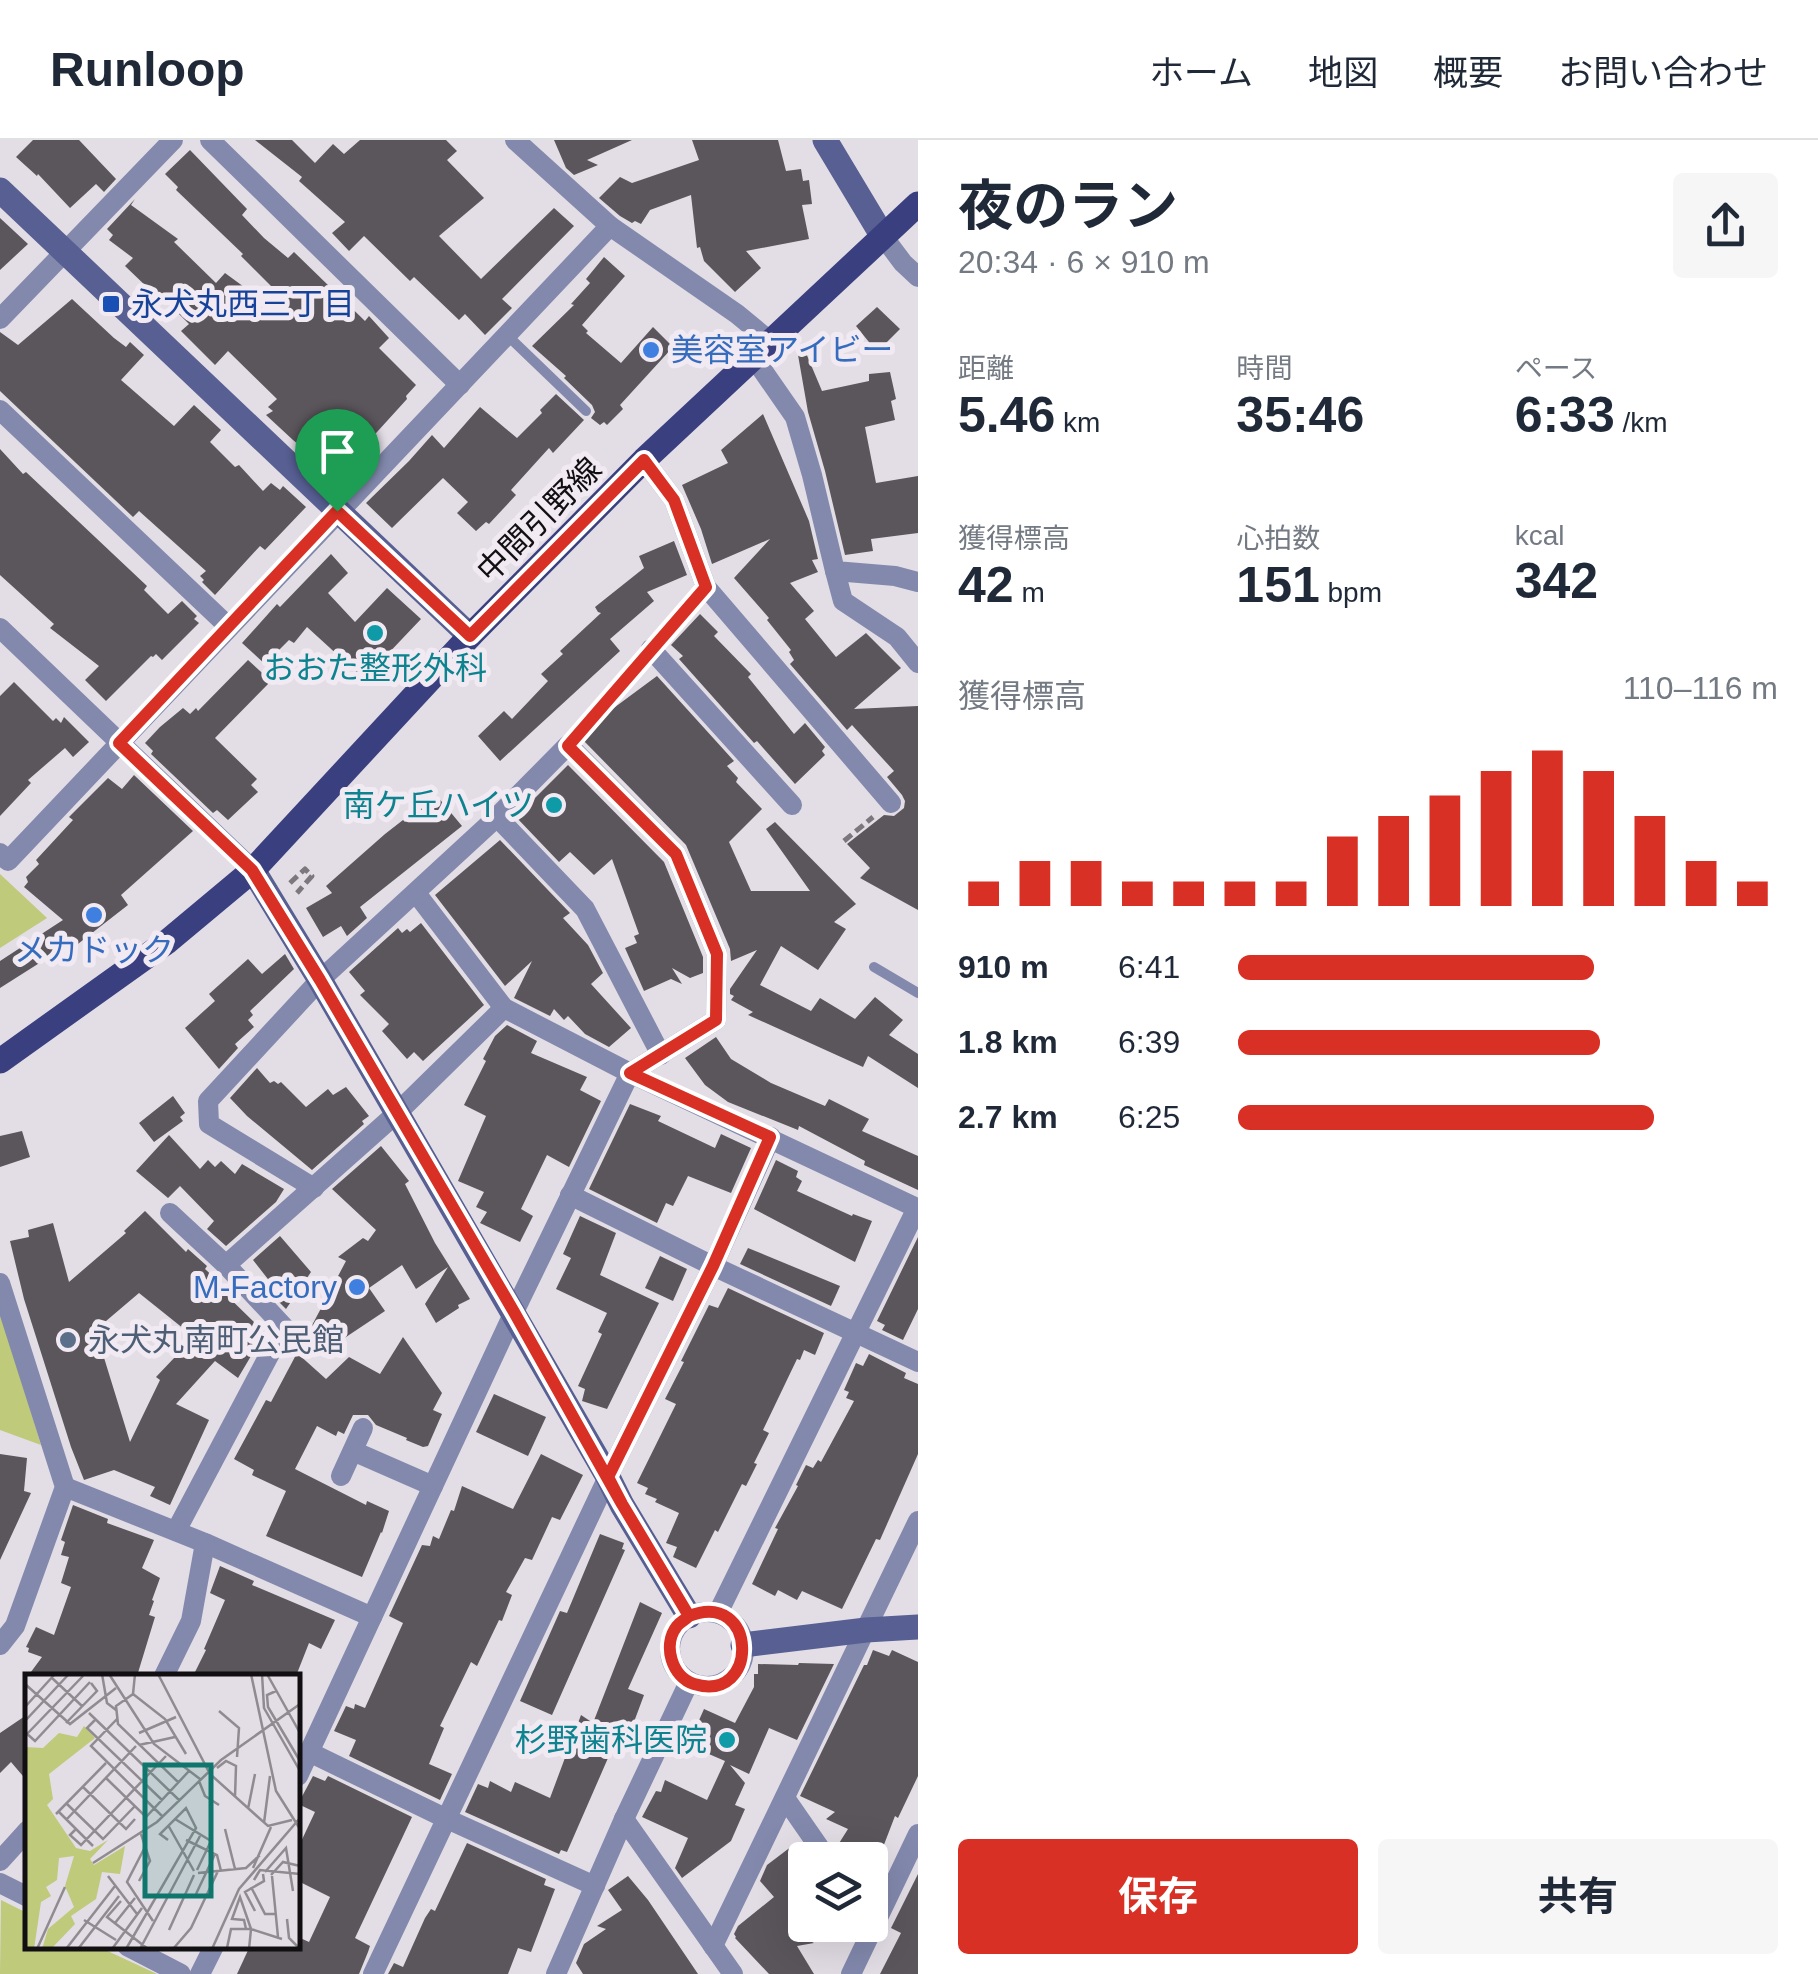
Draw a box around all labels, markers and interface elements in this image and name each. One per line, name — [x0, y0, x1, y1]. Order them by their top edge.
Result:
text: Runloop — [50, 43, 245, 96]
text: ホーム — [1149, 53, 1253, 92]
text: 地図 — [1308, 53, 1378, 92]
text: 概要 — [1433, 53, 1503, 92]
text: お問い合わせ — [1558, 53, 1768, 92]
button: share — [1673, 173, 1778, 278]
text: 夜のラン — [958, 175, 1178, 237]
text: 20:34 · 6 × 910 m — [958, 244, 1210, 280]
place label: 永犬丸西三丁目 — [131, 286, 355, 322]
marker: 永犬丸西三丁目 — [100, 293, 122, 315]
place label: 美容室アイビー — [671, 332, 893, 368]
marker: 美容室アイビー — [640, 339, 662, 361]
text: 距離 — [958, 353, 1014, 384]
text: 時間 — [1236, 353, 1292, 384]
text: ペース — [1515, 353, 1597, 384]
text: 5.46 — [958, 387, 1055, 443]
text: 35:46 — [1236, 387, 1364, 443]
text: 6:33 — [1515, 387, 1615, 443]
text: km — [1055, 407, 1100, 438]
text: /km — [1615, 407, 1668, 438]
pin — [295, 409, 380, 512]
icon: arrive — [310, 424, 365, 479]
street label: 中間引野線 — [470, 451, 608, 589]
text: kcal — [1515, 520, 1564, 551]
text: 獲得標高 — [958, 523, 1070, 554]
text: 心拍数 — [1236, 523, 1320, 554]
text: 342 — [1515, 553, 1598, 609]
text: 42 — [958, 557, 1014, 613]
text: 151 — [1236, 557, 1320, 613]
text: m — [1014, 577, 1045, 608]
text: bpm — [1320, 577, 1382, 608]
marker: おおた整形外科 — [364, 622, 386, 644]
place label: おおた整形外科 — [263, 650, 487, 686]
text: 110–116 m — [1623, 670, 1778, 706]
text: 獲得標高 — [958, 678, 1086, 714]
place label: 南ケ丘ハイツ — [343, 787, 534, 823]
marker: 南ケ丘ハイツ — [543, 794, 565, 816]
marker: メカドック — [83, 904, 105, 926]
place label: メカドック — [14, 932, 174, 968]
text: 910 m — [958, 949, 1049, 985]
text: 6:41 — [1118, 949, 1180, 985]
text: 1.8 km — [958, 1024, 1058, 1060]
text: 6:39 — [1118, 1024, 1180, 1060]
text: 2.7 km — [958, 1099, 1058, 1135]
text: 6:25 — [1118, 1099, 1180, 1135]
place label: M-Factory — [193, 1269, 337, 1305]
marker: M-Factory — [346, 1276, 368, 1298]
place label: 永犬丸南町公民館 — [88, 1322, 344, 1358]
marker: 永犬丸南町公民館 — [57, 1329, 79, 1351]
inset map — [25, 1674, 300, 1949]
place label: 杉野歯科医院 — [515, 1722, 707, 1758]
marker: 杉野歯科医院 — [716, 1729, 738, 1751]
button: 保存 — [958, 1839, 1358, 1954]
button: 共有 — [1378, 1839, 1778, 1954]
map controls — [788, 1842, 888, 1942]
button: layers — [788, 1842, 888, 1942]

